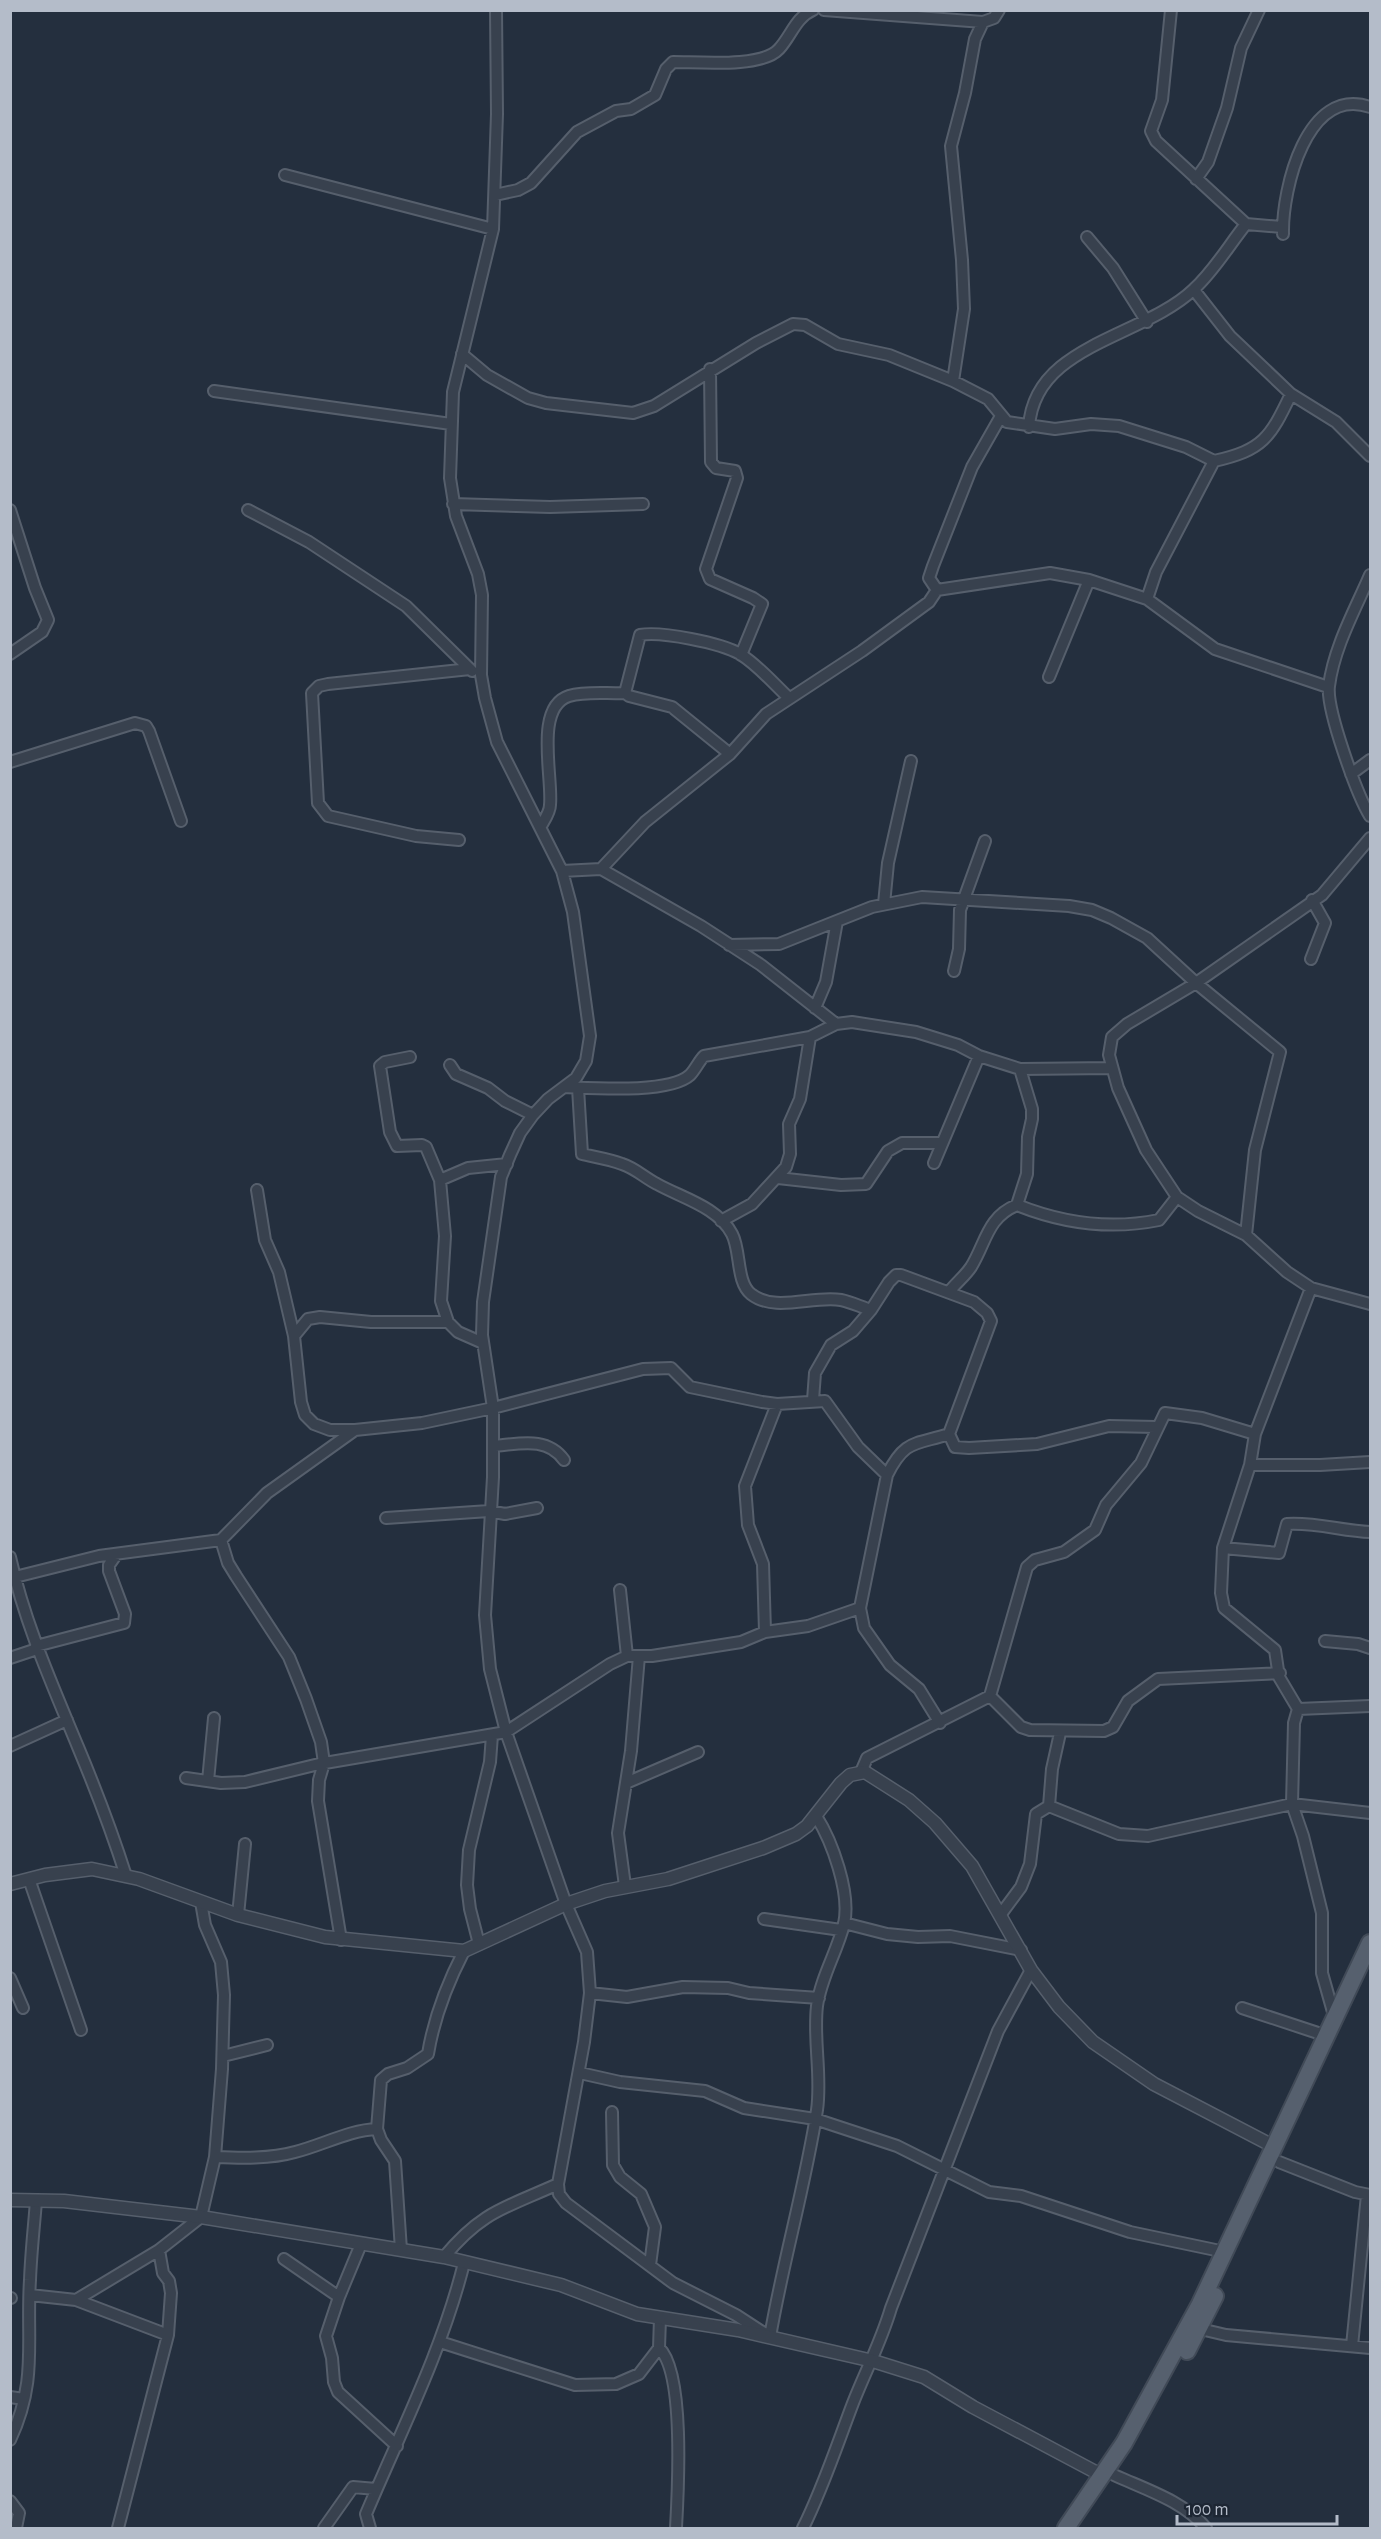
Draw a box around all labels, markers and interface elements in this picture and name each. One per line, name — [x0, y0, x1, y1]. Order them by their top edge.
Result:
scale bar — [1177, 2488, 1338, 2526]
text: 100 m — [1186, 2501, 1229, 2519]

